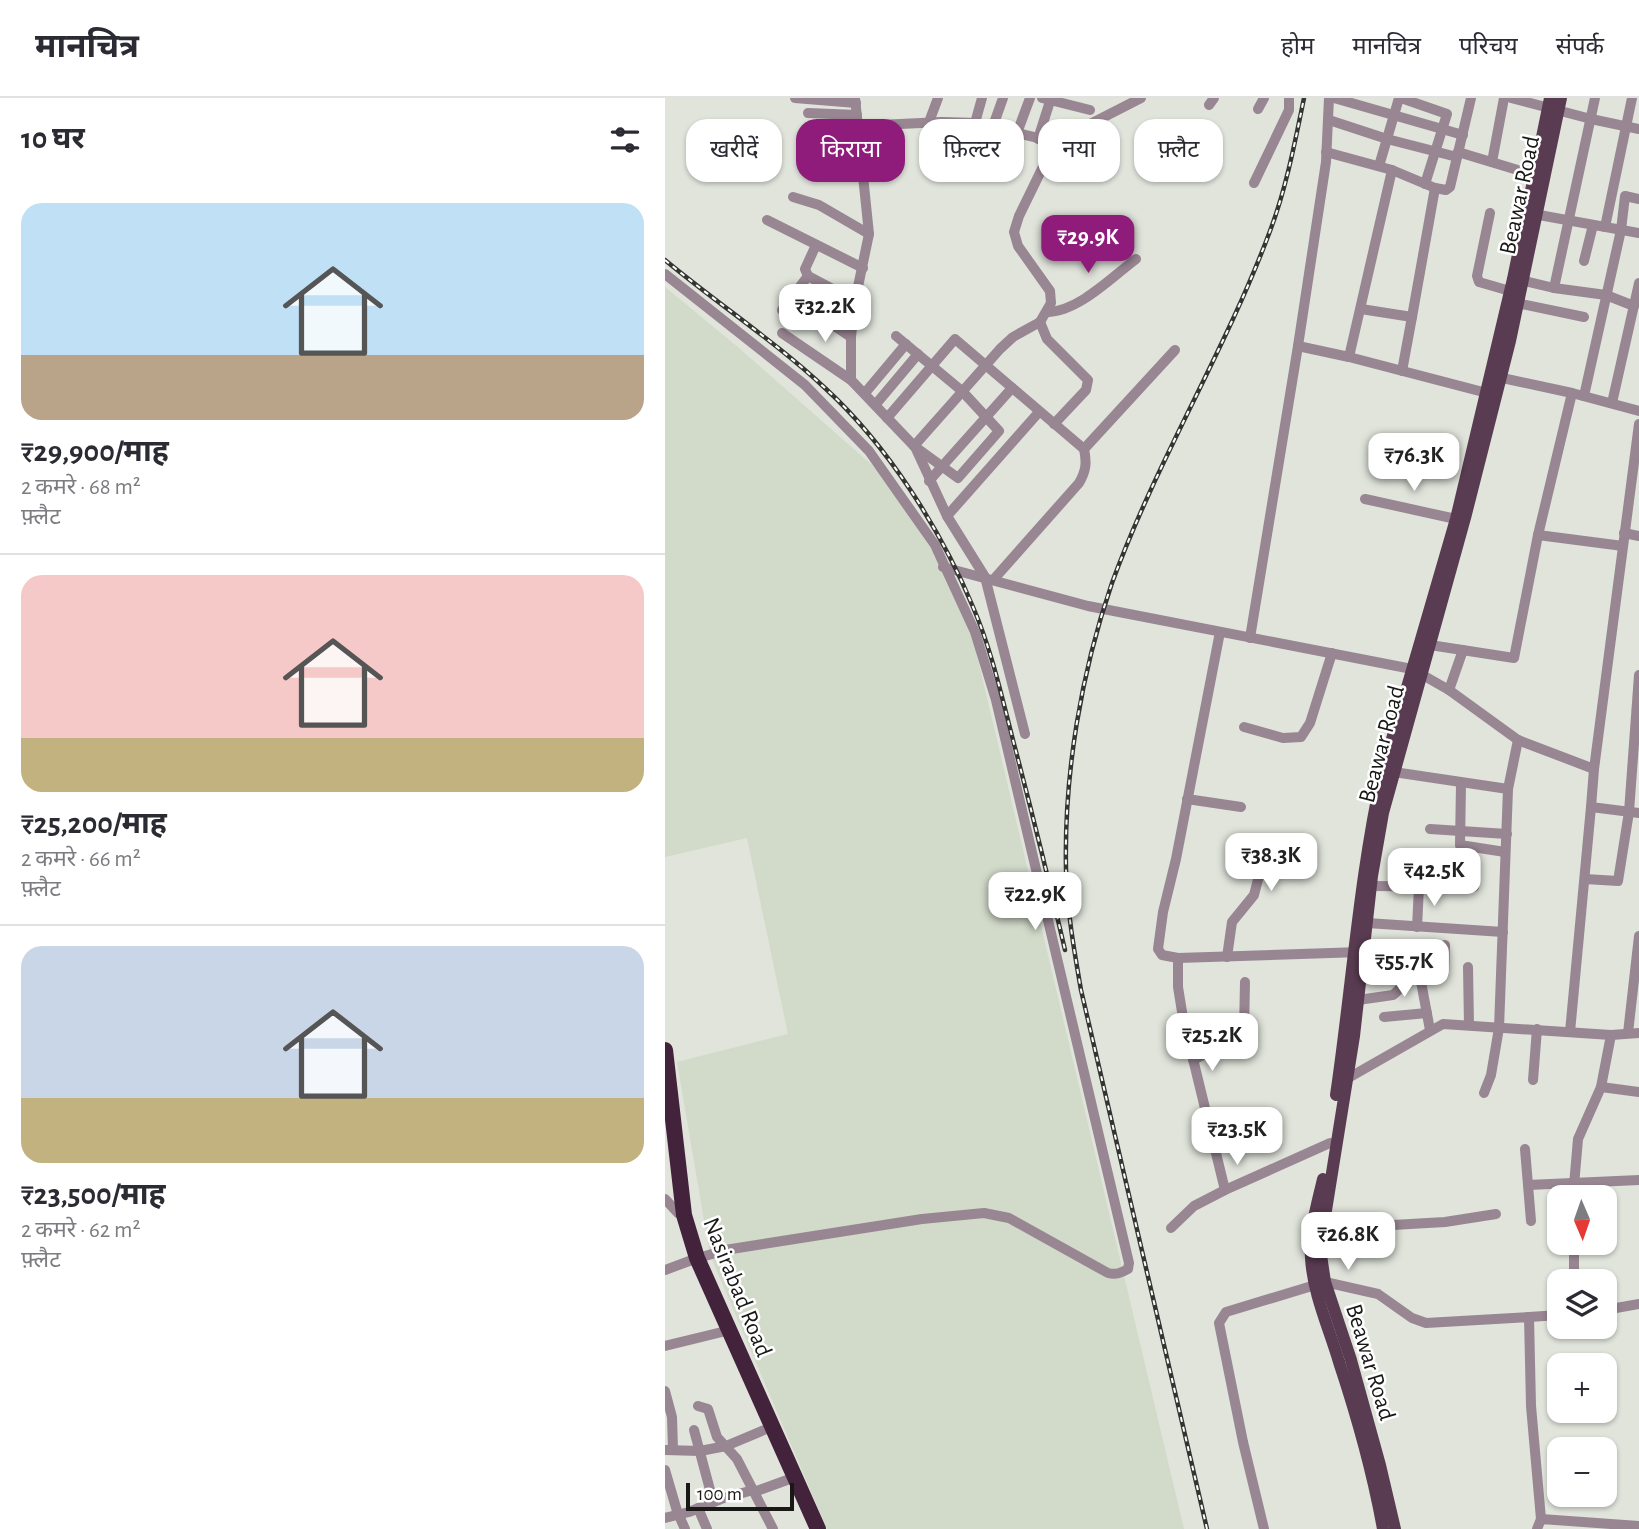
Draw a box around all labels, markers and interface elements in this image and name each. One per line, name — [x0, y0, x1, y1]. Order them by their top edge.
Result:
text: मानचित्र — [35, 31, 139, 64]
text: होम — [1281, 35, 1314, 59]
text: मानचित्र — [1352, 35, 1421, 59]
text: परिचय — [1459, 35, 1518, 59]
text: संपर्क — [1556, 35, 1604, 59]
chip: खरीदें — [686, 119, 782, 182]
chip: किराया — [796, 119, 905, 182]
chip: फ़िल्टर — [919, 119, 1024, 182]
chip: नया — [1038, 119, 1120, 182]
chip: फ़्लैट — [1134, 119, 1223, 182]
icon: filters — [606, 121, 644, 159]
text: 10 घर — [21, 124, 85, 154]
street label: Beawar Road — [1496, 134, 1544, 257]
pin: ₹29.9K — [1031, 216, 1145, 275]
text: ₹29.9K — [1057, 226, 1119, 249]
icon: home — [270, 248, 396, 374]
pin: ₹32.2K — [768, 285, 882, 344]
text: ₹32.2K — [795, 295, 855, 318]
pin: ₹76.3K — [1357, 434, 1471, 493]
text: ₹29,900/माह — [21, 437, 169, 467]
text: ₹76.3K — [1384, 444, 1444, 467]
text: 2 कमरे · 68 m² — [21, 476, 141, 499]
text: फ़्लैट — [21, 506, 61, 529]
icon: home — [270, 620, 396, 746]
street label: Beawar Road — [1355, 683, 1409, 806]
text: ₹25,200/माह — [21, 809, 167, 839]
pin: ₹38.3K — [1214, 834, 1328, 893]
text: ₹38.3K — [1241, 844, 1301, 867]
text: 2 कमरे · 66 m² — [21, 848, 141, 871]
pin: ₹42.5K — [1377, 848, 1491, 908]
text: ₹42.5K — [1404, 859, 1464, 882]
pin: ₹22.9K — [978, 872, 1092, 932]
text: फ़्लैट — [21, 878, 61, 901]
text: ₹22.9K — [1004, 883, 1066, 906]
pin: ₹55.7K — [1347, 940, 1461, 999]
text: ₹55.7K — [1375, 950, 1433, 973]
icon: home — [270, 991, 396, 1117]
pin: ₹25.2K — [1155, 1014, 1269, 1073]
text: ₹25.2K — [1182, 1024, 1242, 1047]
pin: ₹23.5K — [1180, 1108, 1294, 1167]
text: ₹23.5K — [1207, 1118, 1267, 1141]
text: ₹23,500/माह — [21, 1180, 166, 1210]
north arrow — [1547, 1185, 1617, 1255]
map controls — [1547, 1185, 1617, 1507]
pin: ₹26.8K — [1291, 1212, 1405, 1272]
street label: Nasirabad Road — [698, 1214, 776, 1360]
text: 2 कमरे · 62 m² — [21, 1219, 140, 1242]
text: ₹26.8K — [1317, 1223, 1379, 1246]
text: फ़्लैट — [21, 1249, 61, 1272]
button: layers — [1547, 1269, 1617, 1339]
street label: Beawar Road — [1341, 1301, 1399, 1423]
button: + — [1547, 1353, 1617, 1423]
button: − — [1547, 1437, 1617, 1507]
scale bar — [686, 1480, 795, 1512]
text: 100 m — [697, 1485, 742, 1504]

